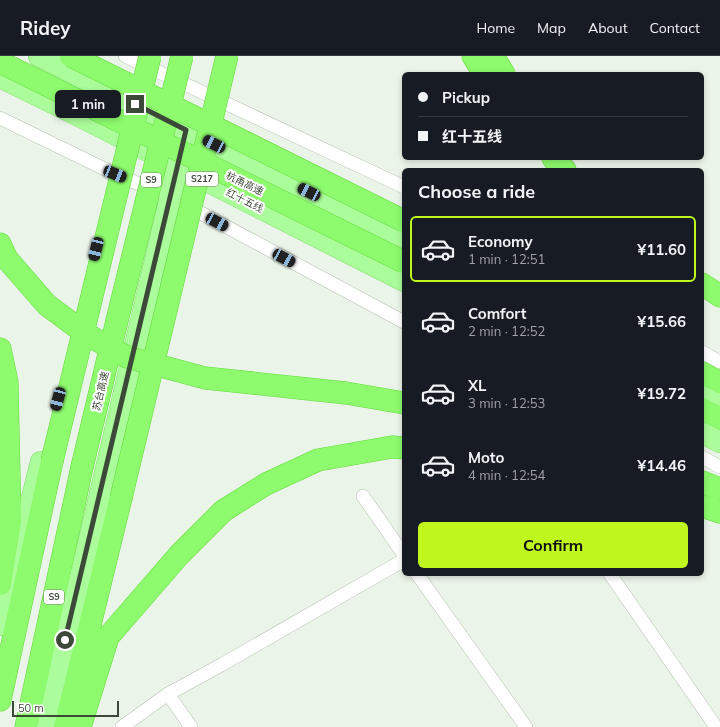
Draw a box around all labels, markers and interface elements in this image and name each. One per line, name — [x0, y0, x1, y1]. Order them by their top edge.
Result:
text: Ridey — [20, 16, 71, 40]
text: Home — [476, 19, 515, 37]
text: Map — [537, 19, 566, 37]
text: About — [588, 19, 628, 37]
text: Contact — [650, 19, 700, 37]
text: Pickup — [442, 88, 490, 107]
callout: 1 min — [55, 90, 121, 118]
route end — [126, 95, 144, 113]
text: 1 min — [71, 96, 105, 112]
text: 红十五线 — [442, 127, 502, 146]
car — [201, 133, 227, 155]
car — [102, 164, 128, 184]
street label: 杭甬高速 — [224, 169, 266, 198]
road number: S217 — [186, 172, 218, 186]
road number: S9 — [141, 173, 161, 187]
text: Choose a ride — [418, 180, 535, 203]
car — [296, 181, 322, 203]
street label: 红十五线 — [224, 186, 266, 215]
car — [204, 211, 230, 233]
icon: car — [420, 231, 456, 267]
text: Economy — [468, 232, 533, 251]
car — [87, 236, 105, 262]
text: ¥11.60 — [637, 240, 686, 259]
car — [271, 247, 297, 269]
text: 1 min · 12:51 — [468, 251, 545, 267]
icon: car — [420, 303, 456, 339]
text: Comfort — [468, 304, 526, 323]
text: ¥15.66 — [637, 312, 686, 331]
text: 2 min · 12:52 — [468, 323, 545, 339]
street label: 苏台高速 — [90, 370, 111, 412]
icon: car — [420, 375, 456, 411]
text: XL — [468, 376, 486, 395]
text: ¥19.72 — [637, 384, 686, 403]
car — [49, 386, 67, 412]
text: 3 min · 12:53 — [468, 395, 545, 411]
icon: car — [420, 447, 456, 483]
text: Moto — [468, 448, 504, 467]
text: ¥14.46 — [637, 456, 686, 475]
text: 4 min · 12:54 — [468, 467, 545, 483]
button: Confirm — [418, 522, 688, 568]
road number: S9 — [44, 590, 64, 604]
route start — [56, 631, 74, 649]
scale bar — [12, 699, 119, 718]
text: 50 m — [18, 701, 44, 715]

